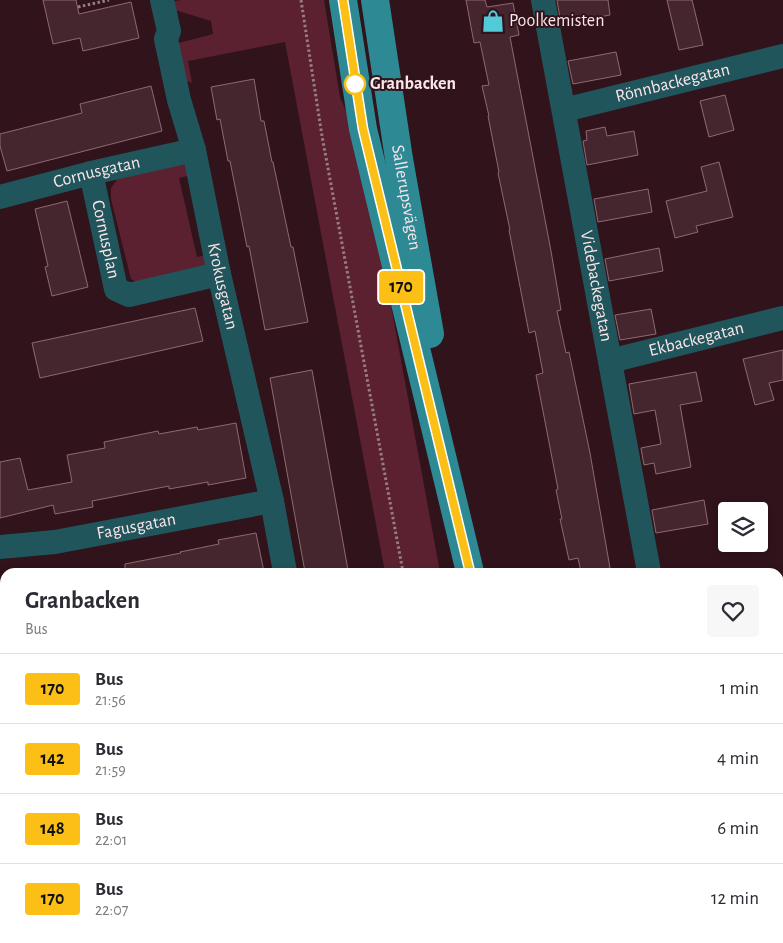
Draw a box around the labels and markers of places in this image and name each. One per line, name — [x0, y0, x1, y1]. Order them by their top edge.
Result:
shop icon: Poolkemisten — [480, 8, 506, 34]
place label: Poolkemisten — [509, 12, 604, 30]
marker: Granbacken — [344, 73, 366, 95]
place label: Granbacken — [370, 75, 456, 93]

